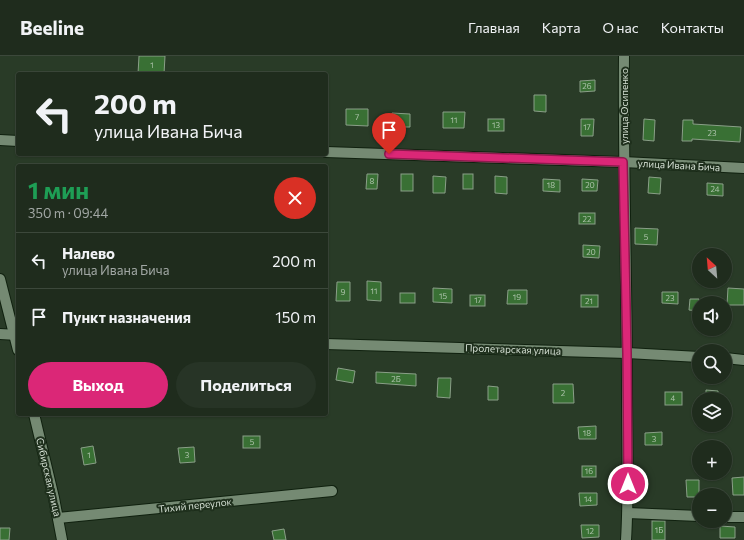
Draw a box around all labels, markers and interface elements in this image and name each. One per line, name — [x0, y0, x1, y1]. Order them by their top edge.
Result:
text: Beeline — [20, 16, 84, 39]
text: Главная — [468, 19, 520, 36]
text: Карта — [542, 19, 580, 36]
text: О нас — [602, 19, 639, 36]
text: Контакты — [661, 19, 724, 36]
house number: 1 — [150, 60, 154, 70]
street label: улица Осипенко — [618, 68, 630, 144]
house number: 26 — [582, 81, 592, 91]
text: 200 m — [94, 86, 177, 120]
icon: left — [28, 88, 80, 140]
house number: 7 — [355, 112, 359, 122]
pin — [372, 113, 406, 154]
house number: 11 — [451, 115, 457, 125]
icon: arrive — [378, 119, 400, 141]
text: улица Ивана Бича — [94, 120, 243, 142]
house number: 13 — [492, 120, 500, 130]
house number: 17 — [583, 122, 591, 132]
house number: 23 — [708, 128, 717, 138]
street label: улица Ивана Бича — [637, 157, 721, 173]
text: 1 мин — [28, 175, 89, 204]
house number: 8 — [370, 176, 375, 186]
button: close — [274, 177, 316, 219]
house number: 18 — [547, 180, 555, 190]
house number: 20 — [585, 180, 595, 190]
house number: 24 — [710, 184, 720, 194]
text: 350 m · 09:44 — [28, 205, 108, 221]
house number: 22 — [583, 214, 592, 224]
house number: 5 — [644, 232, 649, 242]
text: Налево — [62, 244, 115, 262]
house number: 20 — [586, 247, 596, 257]
north arrow — [692, 248, 732, 288]
map controls — [692, 248, 732, 528]
icon: left — [28, 250, 50, 272]
text: 200 m — [272, 252, 316, 270]
text: улица Ивана Бича — [62, 262, 169, 278]
house number: 11 — [371, 286, 377, 296]
house number: 9 — [341, 287, 346, 297]
house number: 15 — [439, 291, 447, 301]
house number: 19 — [513, 292, 521, 302]
house number: 23 — [666, 293, 675, 303]
house number: 17 — [474, 295, 482, 305]
house number: 21 — [585, 296, 593, 306]
button: sound — [692, 296, 732, 336]
icon: arrive — [28, 306, 50, 328]
text: Пункт назначения — [62, 308, 191, 326]
text: 150 m — [275, 308, 316, 326]
street label: Пролетарская улица — [465, 341, 561, 357]
button: search — [692, 344, 732, 384]
button: Выход — [28, 362, 168, 408]
button: Поделиться — [176, 362, 316, 408]
house number: 2Б — [391, 374, 401, 384]
house number: 2 — [561, 388, 566, 398]
button: layers — [692, 392, 732, 432]
house number: 4 — [671, 393, 676, 403]
house number: 18 — [583, 428, 591, 438]
house number: 3 — [652, 434, 657, 444]
street label: Сибирская улица — [34, 437, 64, 517]
house number: 5 — [250, 437, 255, 447]
button: + — [692, 440, 732, 480]
house number: 1 — [87, 450, 91, 460]
house number: 3 — [185, 450, 190, 460]
position arrow — [607, 463, 649, 505]
house number: 16 — [585, 466, 593, 476]
button: − — [692, 488, 732, 528]
house number: 14 — [584, 494, 592, 504]
street label: Тихий переулок — [158, 495, 233, 515]
house number: 1Б — [655, 525, 663, 535]
house number: 12 — [586, 526, 594, 536]

